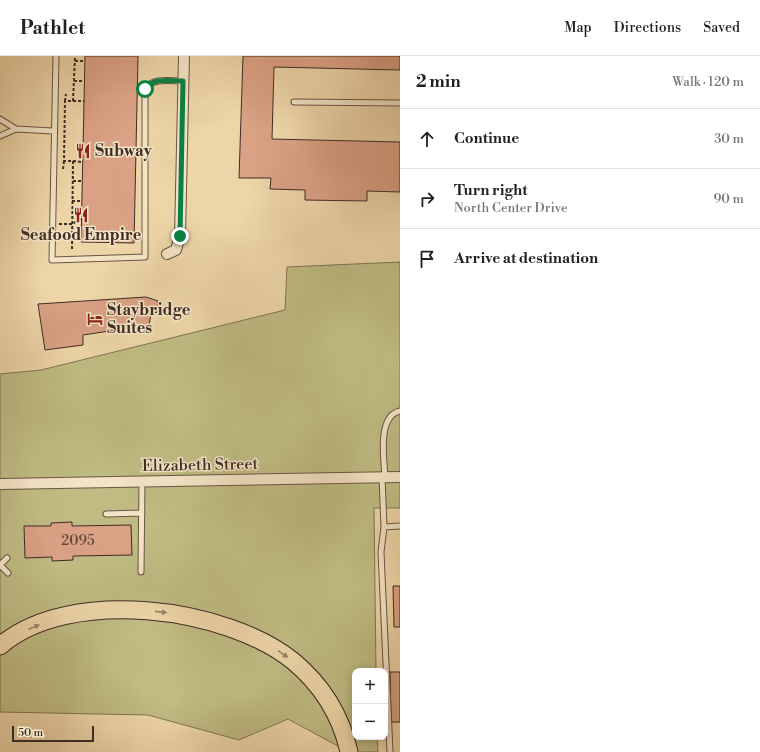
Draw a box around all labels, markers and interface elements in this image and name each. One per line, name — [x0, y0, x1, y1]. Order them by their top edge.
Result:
text: Pathlet — [20, 16, 85, 40]
text: Map — [564, 19, 592, 37]
text: Directions — [614, 19, 681, 37]
text: Saved — [703, 19, 740, 37]
text: 2 min — [416, 71, 461, 93]
text: Walk · 120 m — [672, 74, 744, 90]
route start — [136, 80, 154, 98]
icon: ahead — [416, 128, 438, 150]
text: Continue — [454, 129, 519, 148]
text: 30 m — [714, 131, 744, 147]
place label: Subway — [95, 141, 153, 161]
restaurant icon: Subway — [74, 142, 92, 160]
text: Turn right — [454, 181, 528, 200]
icon: right — [416, 188, 438, 210]
text: 90 m — [713, 191, 744, 207]
text: North Center Drive — [454, 200, 568, 216]
restaurant icon: Seafood Empire — [72, 206, 90, 224]
place label: Seafood Empire — [21, 225, 142, 245]
route end — [171, 227, 189, 245]
icon: arrive — [416, 248, 438, 270]
text: Arrive at destination — [454, 249, 598, 268]
place label: Staybridge Suites — [107, 300, 191, 338]
hotel icon: Staybridge Suites — [86, 310, 104, 328]
street label: Elizabeth Street — [142, 454, 259, 476]
house number: 2095 — [61, 532, 95, 550]
one-way arrow — [155, 608, 167, 615]
one-way arrow — [28, 623, 40, 629]
one-way arrow — [278, 650, 288, 658]
map controls — [352, 668, 388, 740]
button: + — [352, 668, 388, 704]
button: − — [352, 704, 388, 740]
scale bar — [12, 724, 94, 743]
text: 50 m — [18, 726, 43, 740]

